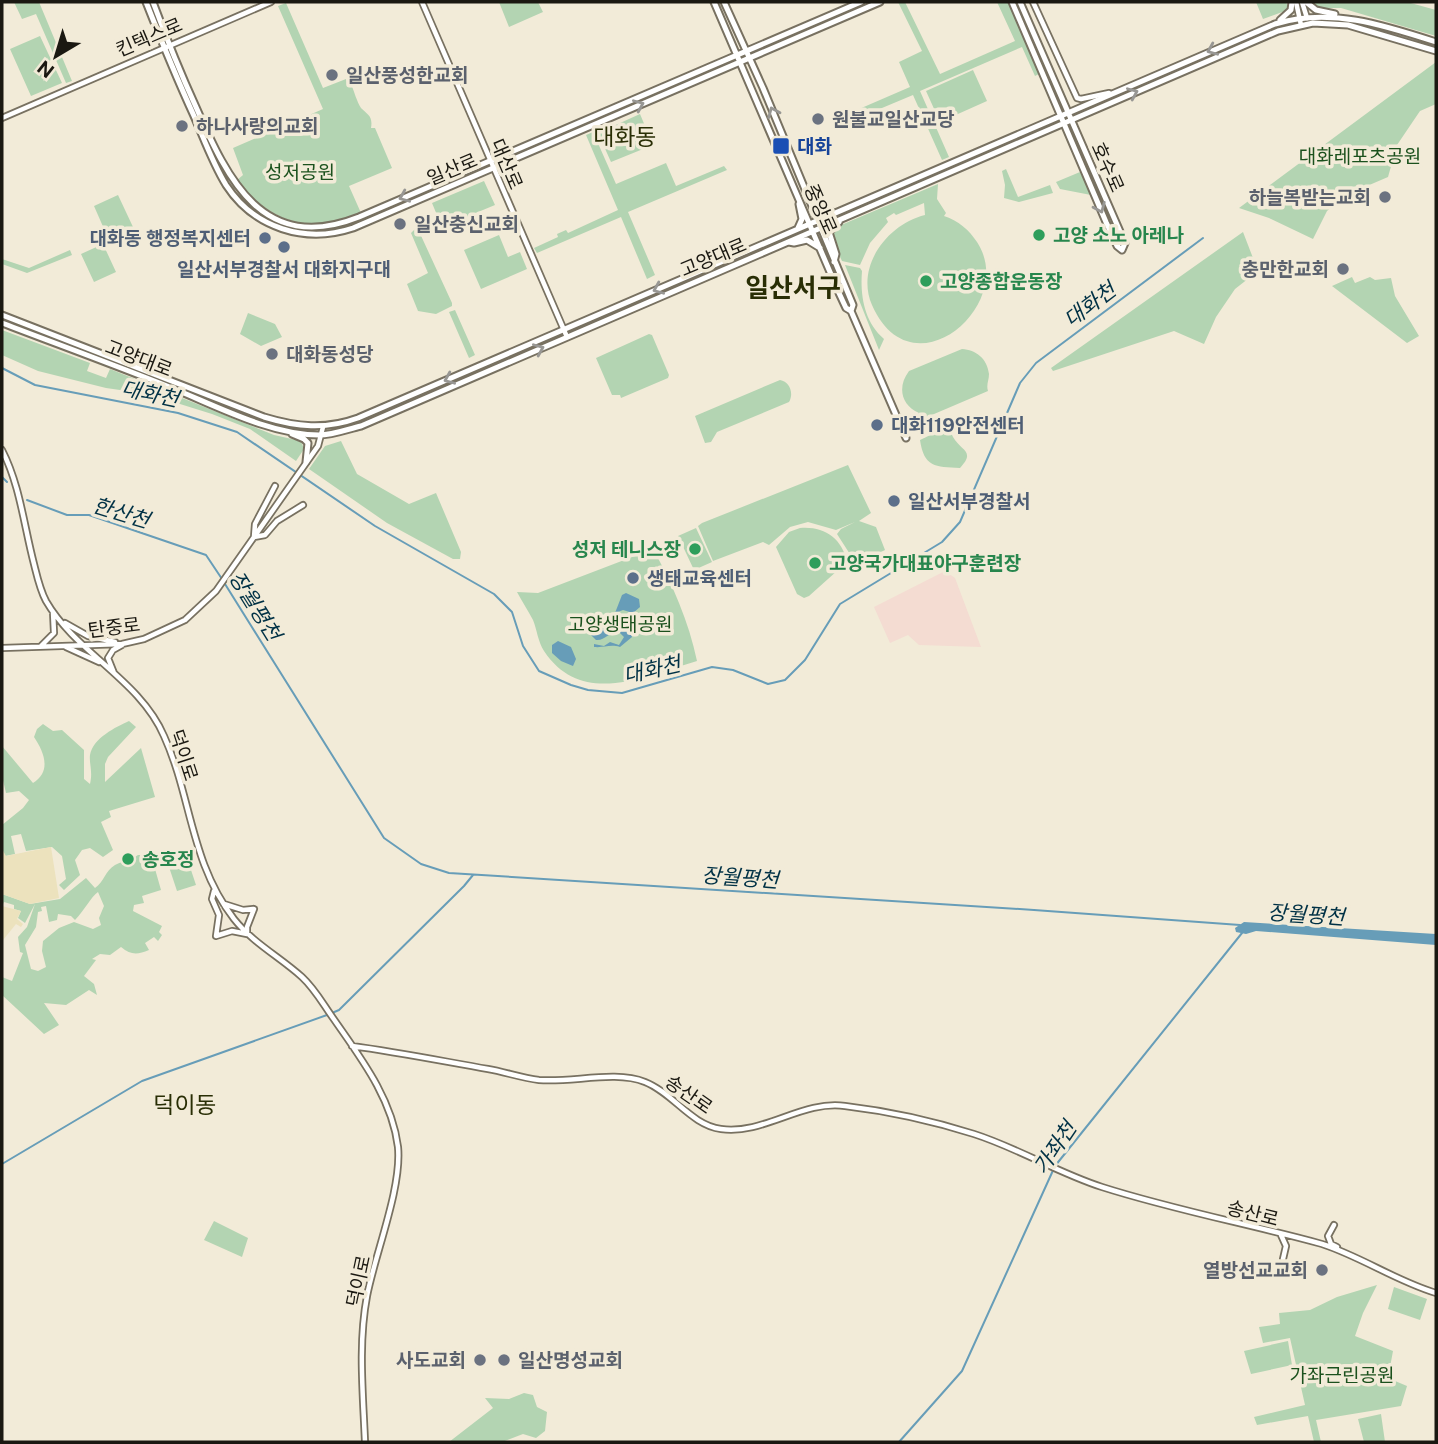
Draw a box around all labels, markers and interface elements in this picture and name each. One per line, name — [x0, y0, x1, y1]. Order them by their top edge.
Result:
street label: 킨텍스로 — [113, 13, 185, 61]
north arrow — [21, 21, 91, 91]
one-way arrow — [1206, 41, 1218, 55]
text: N — [33, 56, 58, 83]
place label: 일산풍성한교회 — [346, 64, 468, 86]
marker: 일산풍성한교회 — [324, 67, 340, 83]
one-way arrow — [1126, 87, 1138, 101]
one-way arrow — [632, 99, 644, 113]
one-way arrow — [767, 107, 781, 119]
place label: 원불교일산교당 — [832, 108, 955, 130]
marker: 원불교일산교당 — [810, 111, 826, 127]
place label: 하나사랑의교회 — [196, 115, 318, 137]
marker: 하나사랑의교회 — [174, 118, 190, 134]
district label: 대화동 — [593, 123, 657, 150]
place label: 대화 — [797, 135, 832, 157]
street label: 대산로 — [487, 136, 527, 192]
marker: 대화 — [771, 136, 791, 156]
street label: 호수로 — [1087, 139, 1129, 195]
park label: 대화레포츠공원 — [1299, 145, 1421, 167]
street label: 일산로 — [424, 149, 480, 189]
park label: 성저공원 — [265, 161, 335, 183]
street label: 중앙로 — [800, 181, 842, 237]
place label: 하늘복받는교회 — [1249, 186, 1371, 208]
one-way arrow — [399, 189, 411, 203]
marker: 하늘복받는교회 — [1377, 189, 1393, 205]
one-way arrow — [1092, 202, 1106, 214]
place label: 일산충신교회 — [414, 213, 519, 235]
marker: 일산충신교회 — [392, 216, 408, 232]
place label: 고양 소노 아레나 — [1053, 224, 1184, 246]
place label: 대화동 행정복지센터 — [89, 227, 251, 249]
marker: 고양 소노 아레나 — [1031, 227, 1047, 243]
marker: 대화동 행정복지센터 — [257, 230, 273, 246]
street label: 고양대로 — [677, 233, 749, 281]
marker: 일산서부경찰서 대화지구대 — [276, 239, 292, 255]
place label: 일산서부경찰서 대화지구대 — [177, 258, 391, 280]
place label: 충만한교회 — [1242, 258, 1329, 280]
marker: 충만한교회 — [1335, 261, 1351, 277]
place label: 고양종합운동장 — [940, 270, 1062, 292]
district label: 일산서구 — [745, 272, 841, 303]
marker: 고양종합운동장 — [918, 273, 934, 289]
water label: 대화천 — [1059, 276, 1123, 332]
one-way arrow — [653, 281, 665, 295]
street label: 고양대로 — [102, 335, 176, 381]
place label: 대화동성당 — [286, 343, 374, 365]
one-way arrow — [532, 343, 544, 357]
marker: 대화동성당 — [264, 346, 280, 362]
one-way arrow — [444, 371, 456, 385]
water label: 대화천 — [119, 375, 184, 412]
place label: 대화119안전센터 — [891, 414, 1025, 436]
marker: 대화119안전센터 — [869, 417, 885, 433]
place label: 일산서부경찰서 — [908, 490, 1030, 512]
water label: 한산천 — [90, 492, 155, 534]
marker: 일산서부경찰서 — [886, 493, 902, 509]
place label: 성저 테니스장 — [572, 538, 681, 560]
marker: 성저 테니스장 — [687, 541, 703, 557]
place label: 고양국가대표야구훈련장 — [829, 552, 1021, 574]
marker: 고양국가대표야구훈련장 — [807, 555, 823, 571]
water label: 장월평천 — [224, 566, 288, 647]
place label: 생태교육센터 — [647, 567, 752, 589]
marker: 생태교육센터 — [625, 570, 641, 586]
street label: 탄중로 — [87, 613, 141, 641]
park label: 고양생태공원 — [568, 613, 672, 635]
water label: 대화천 — [621, 650, 686, 688]
street label: 덕이로 — [165, 727, 203, 783]
place label: 송호정 — [142, 848, 194, 870]
marker: 송호정 — [120, 851, 136, 867]
water label: 장월평천 — [701, 862, 782, 893]
water label: 장월평천 — [1267, 899, 1348, 930]
street label: 송산로 — [661, 1070, 717, 1118]
district label: 덕이동 — [153, 1091, 217, 1118]
water label: 가좌천 — [1028, 1114, 1083, 1179]
street label: 송산로 — [1225, 1196, 1281, 1230]
street label: 덕이로 — [342, 1253, 374, 1309]
place label: 열방선교교회 — [1203, 1259, 1308, 1281]
marker: 열방선교교회 — [1314, 1262, 1330, 1278]
place label: 사도교회 — [396, 1349, 466, 1371]
place label: 일산명성교회 — [518, 1349, 623, 1371]
marker: 사도교회 — [472, 1352, 488, 1368]
marker: 일산명성교회 — [496, 1352, 512, 1368]
park label: 가좌근린공원 — [1290, 1364, 1394, 1386]

